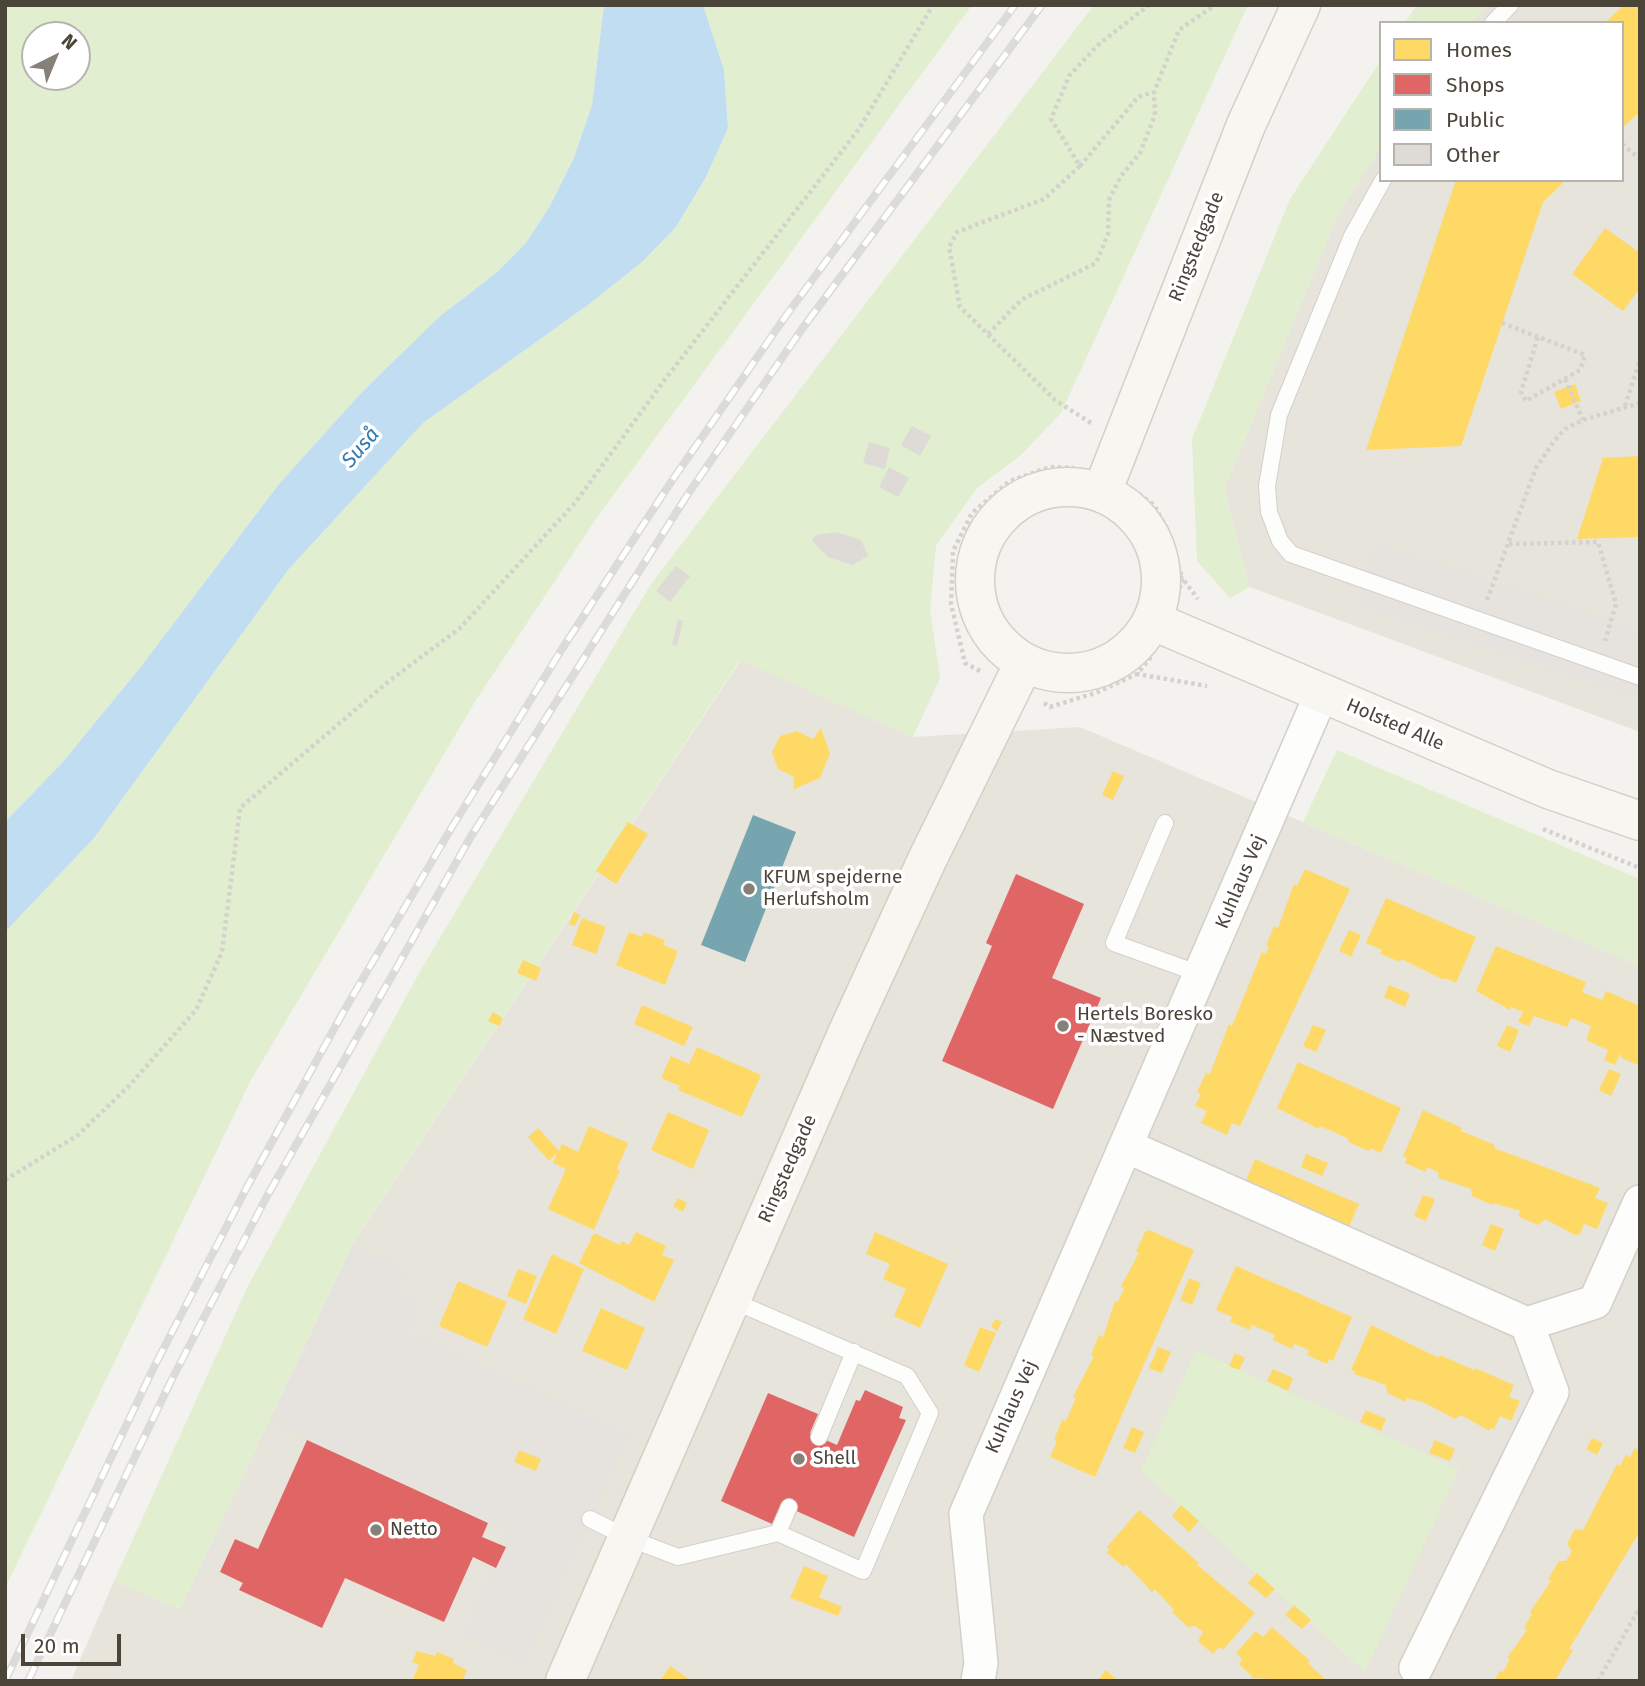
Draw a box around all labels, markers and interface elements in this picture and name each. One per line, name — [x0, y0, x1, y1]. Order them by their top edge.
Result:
north arrow — [21, 21, 91, 91]
legend — [1379, 21, 1624, 182]
text: N — [57, 29, 82, 54]
text: Homes — [1446, 37, 1512, 63]
text: Shops — [1446, 72, 1504, 98]
text: Public — [1446, 107, 1504, 133]
text: Other — [1446, 142, 1500, 168]
street label: Ringstedgade — [1165, 189, 1229, 305]
water label: Suså — [337, 423, 385, 473]
street label: Holsted Alle — [1343, 694, 1447, 756]
street label: Kuhlaus Vej — [1211, 832, 1271, 932]
place label: KFUM spejderne Herlufsholm — [763, 867, 902, 911]
marker: KFUM spejderne Herlufsholm — [741, 881, 757, 897]
place label: Hertels Boresko - Næstved — [1077, 1004, 1213, 1048]
marker: Hertels Boresko - Næstved — [1055, 1018, 1071, 1034]
street label: Ringstedgade — [754, 1111, 822, 1227]
street label: Kuhlaus Vej — [981, 1357, 1043, 1457]
place label: Shell — [813, 1448, 856, 1470]
marker: Shell — [791, 1451, 807, 1467]
place label: Netto — [390, 1519, 438, 1541]
marker: Netto — [368, 1522, 384, 1538]
scale bar — [24, 1620, 124, 1664]
text: 20 m — [34, 1633, 80, 1659]

